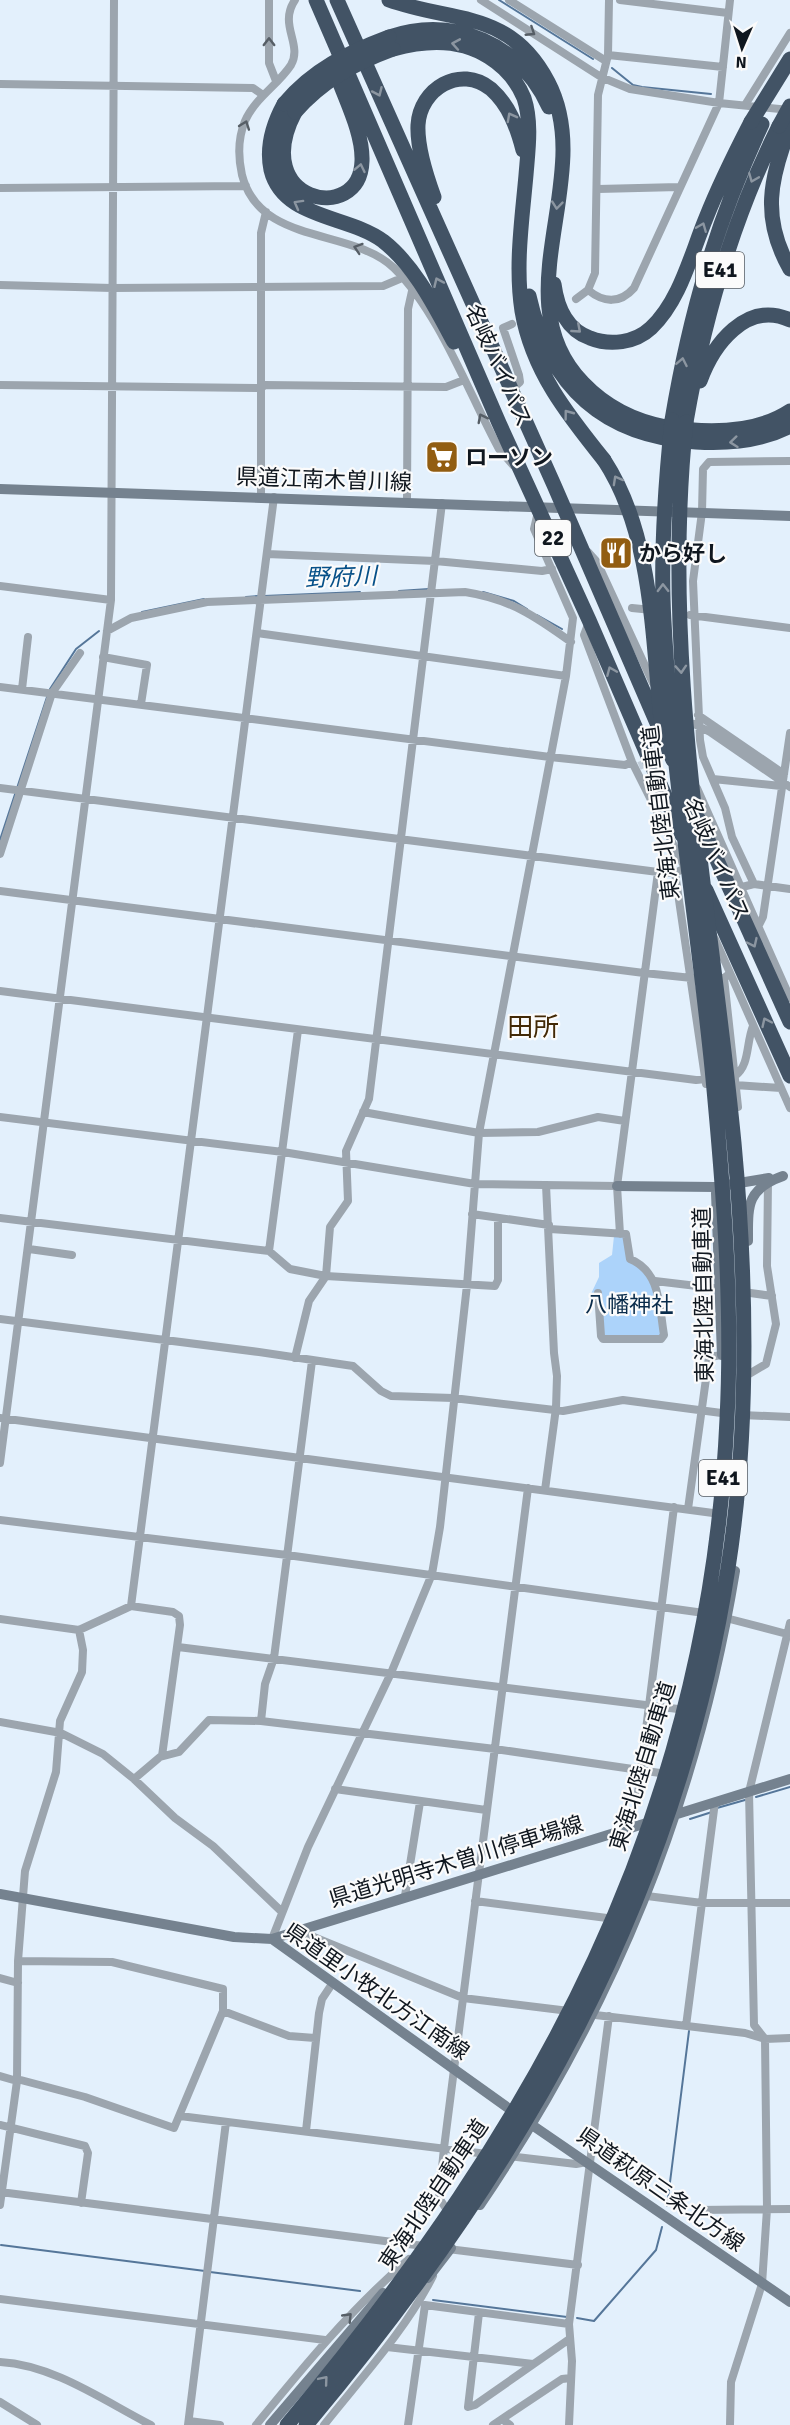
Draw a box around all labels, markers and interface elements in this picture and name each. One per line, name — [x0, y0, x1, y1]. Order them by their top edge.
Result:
north arrow — [712, 18, 772, 78]
one-way arrow — [524, 24, 535, 35]
one-way arrow — [263, 37, 275, 46]
one-way arrow — [451, 39, 460, 51]
text: N — [735, 52, 747, 72]
one-way arrow — [371, 85, 383, 96]
one-way arrow — [507, 112, 519, 123]
one-way arrow — [237, 120, 250, 131]
one-way arrow — [353, 163, 366, 173]
one-way arrow — [748, 173, 761, 183]
one-way arrow — [294, 199, 304, 211]
one-way arrow — [551, 200, 564, 210]
one-way arrow — [695, 223, 707, 234]
one-way arrow — [353, 243, 364, 255]
road number: E41 — [696, 252, 744, 288]
one-way arrow — [433, 277, 445, 288]
street label: 名岐バイパス — [459, 300, 538, 431]
one-way arrow — [570, 322, 581, 333]
one-way arrow — [675, 358, 688, 368]
one-way arrow — [564, 410, 575, 421]
one-way arrow — [478, 413, 489, 424]
one-way arrow — [730, 435, 739, 448]
supermarket icon: ローソン — [424, 439, 460, 475]
place label: ローソン — [465, 444, 553, 471]
street label: 県道江南木曽川線 — [236, 463, 412, 496]
one-way arrow — [613, 476, 624, 486]
road number: 22 — [535, 520, 571, 556]
restaurant icon: から好し — [598, 535, 634, 571]
place label: から好し — [639, 540, 727, 567]
water label: 野府川 — [304, 561, 380, 593]
one-way arrow — [657, 584, 669, 593]
one-way arrow — [675, 665, 688, 674]
one-way arrow — [606, 666, 618, 677]
street label: 東海北陸自動車道 — [636, 724, 685, 902]
street label: 名岐バイパス — [677, 794, 756, 925]
one-way arrow — [745, 936, 757, 947]
district label: 田所 — [507, 1012, 559, 1044]
one-way arrow — [762, 1018, 774, 1029]
street label: 東海北陸自動車道 — [688, 1207, 719, 1383]
park label: 八幡神社 — [585, 1291, 673, 1318]
road number: E41 — [699, 1460, 747, 1496]
street label: 東海北陸自動車道 — [604, 1678, 681, 1854]
street label: 県道光明寺木曽川停車場線 — [326, 1810, 586, 1913]
street label: 県道里小牧北方江南線 — [279, 1917, 475, 2066]
street label: 東海北陸自動車道 — [373, 2114, 494, 2275]
street label: 県道萩原三条北方線 — [572, 2122, 750, 2257]
one-way arrow — [341, 2313, 352, 2323]
one-way arrow — [317, 2376, 328, 2387]

